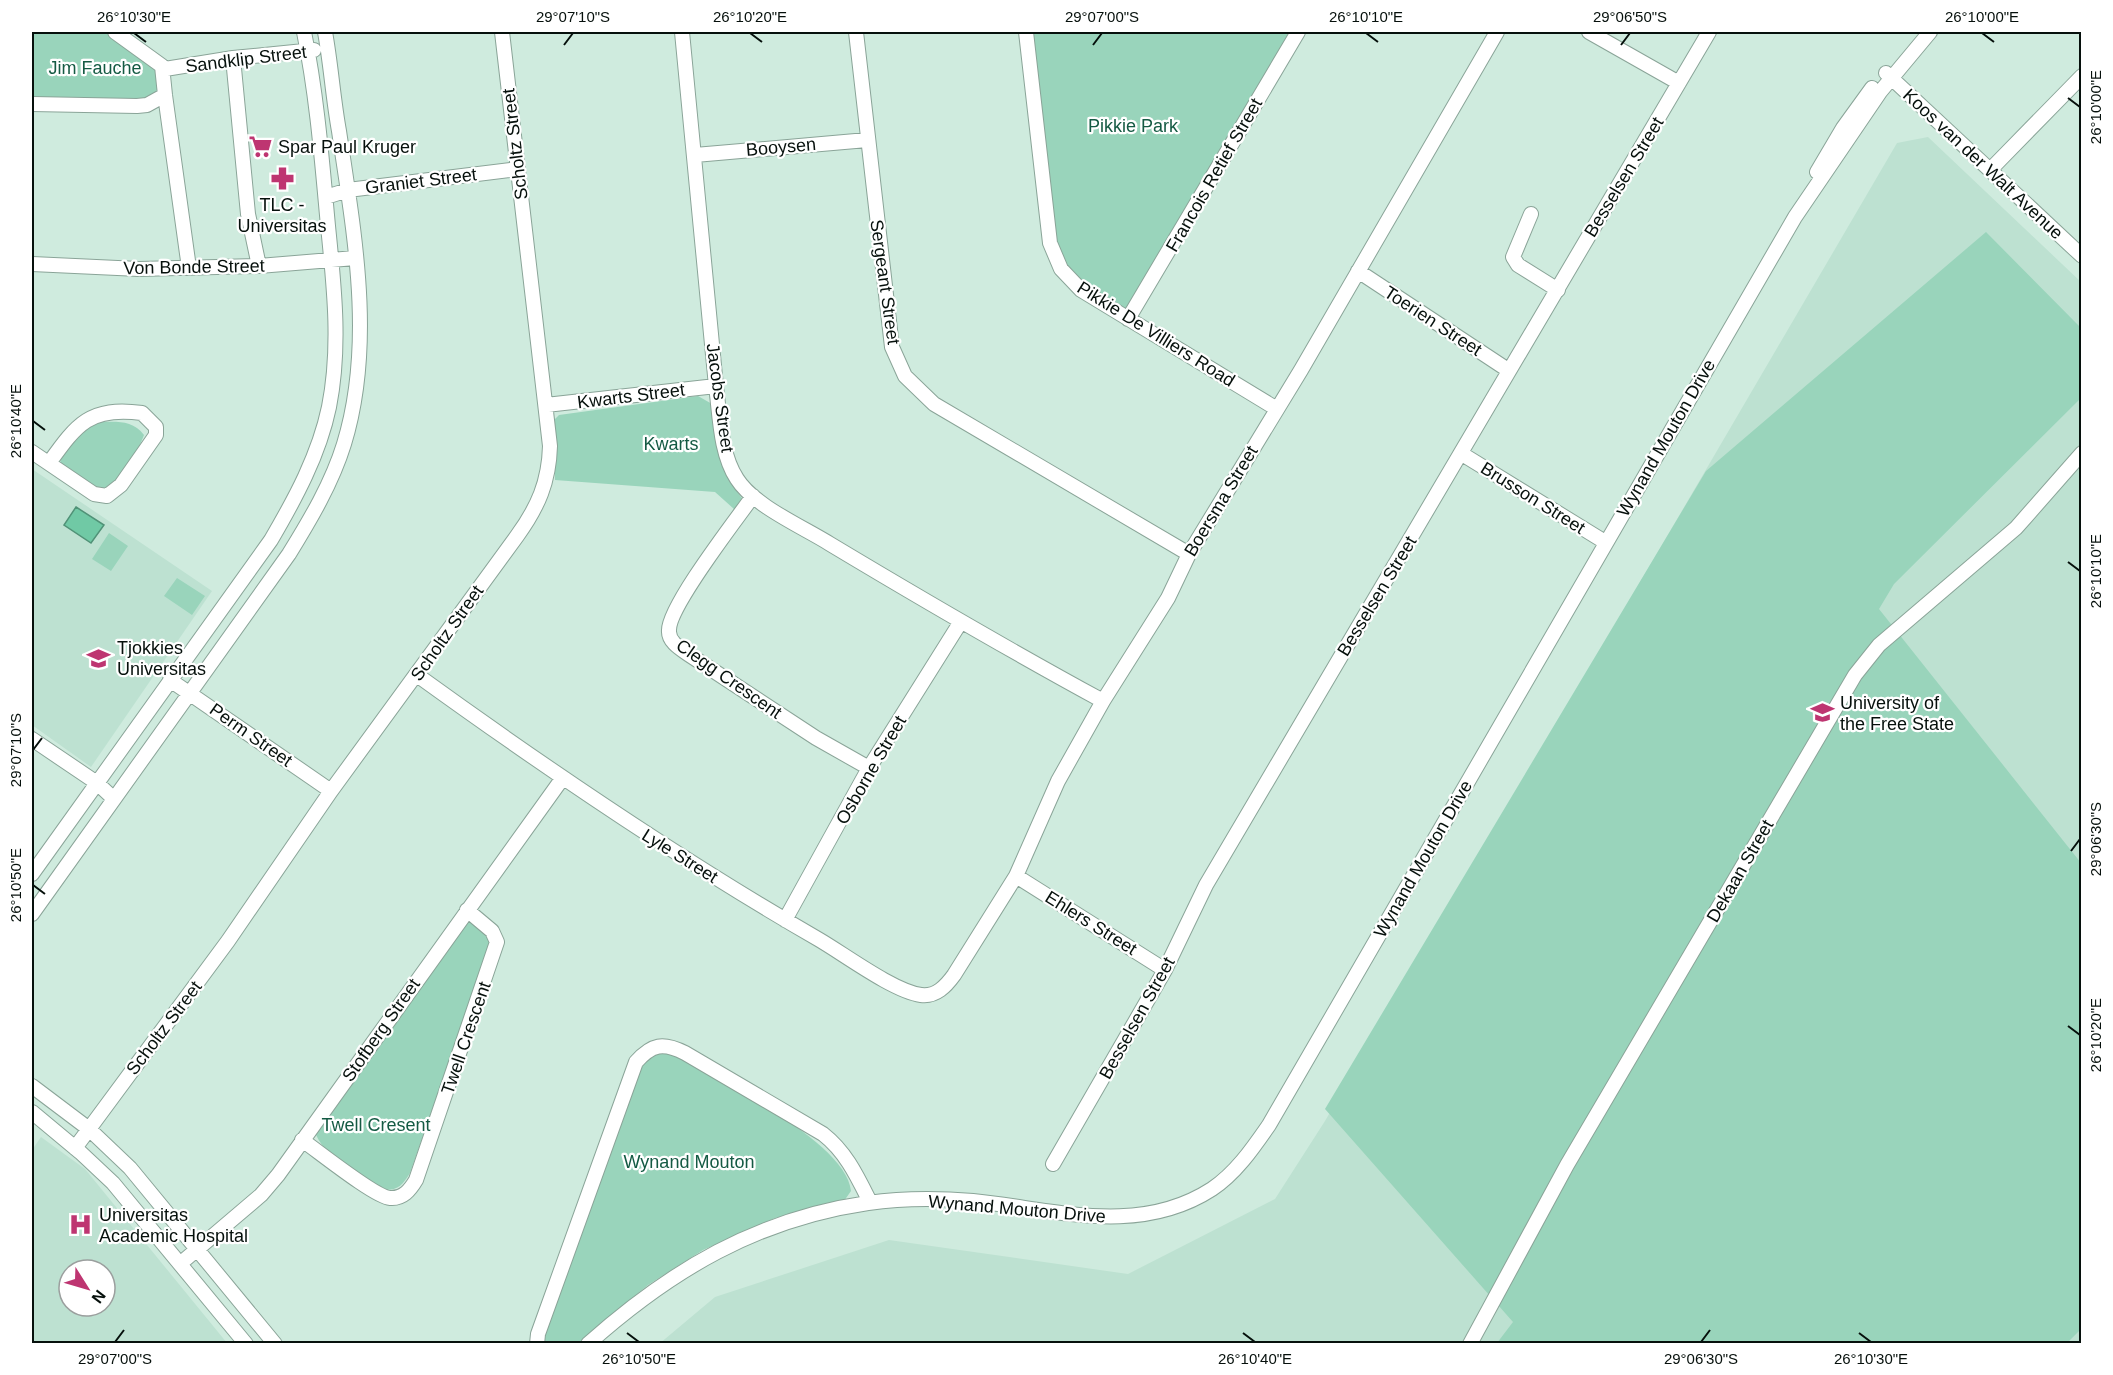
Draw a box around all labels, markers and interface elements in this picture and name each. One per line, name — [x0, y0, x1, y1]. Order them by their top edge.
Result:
text: 26°10'30"E — [97, 8, 171, 25]
text: 29°07'10"S — [536, 8, 610, 25]
text: 26°10'20"E — [713, 8, 787, 25]
text: 29°07'00"S — [1065, 8, 1139, 25]
text: 26°10'10"E — [1329, 8, 1403, 25]
text: 29°06'50"S — [1593, 8, 1667, 25]
text: 26°10'00"E — [1945, 8, 2019, 25]
street label: Sandklip Street — [184, 42, 308, 76]
park label: Jim Fauche — [48, 58, 142, 78]
text: 26°10'00"E — [2087, 70, 2104, 144]
street label: Koos van der Walt Avenue — [1899, 85, 2067, 243]
street label: Scholtz Street — [498, 87, 532, 201]
street label: Francois Retief Street — [1162, 95, 1266, 255]
street label: Besselsen Street — [1580, 114, 1668, 240]
park label: Pikkie Park — [1088, 116, 1179, 136]
supermarket icon: Spar Paul Kruger — [247, 134, 273, 160]
street label: Booysen — [745, 134, 817, 160]
place label: Spar Paul Kruger — [278, 137, 416, 157]
street label: Graniet Street — [364, 164, 478, 198]
pharmacy icon: TLC - Universitas — [269, 166, 295, 192]
place label: TLC - Universitas — [237, 195, 327, 236]
street label: Sergeant Street — [866, 218, 904, 346]
street label: Von Bonde Street — [123, 256, 265, 278]
street label: Pikkie De Villiers Road — [1074, 277, 1238, 391]
street label: Toerien Street — [1381, 282, 1485, 360]
street label: Jacobs Street — [702, 342, 738, 454]
street label: Wynand Mouton Drive — [1613, 356, 1719, 520]
street label: Kwarts Street — [576, 379, 686, 413]
text: 26°10'40"E — [7, 384, 24, 458]
park label: Kwarts — [643, 434, 699, 454]
street label: Boersma Street — [1180, 442, 1262, 560]
street label: Brusson Street — [1477, 458, 1589, 538]
street label: Besselsen Street — [1333, 533, 1421, 659]
text: 26°10'10"E — [2087, 534, 2104, 608]
street label: Scholtz Street — [407, 581, 487, 685]
street label: Clegg Crescent — [672, 635, 786, 723]
place label: Tjokkies Universitas — [117, 638, 206, 679]
school or university icon: Tjokkies Universitas — [86, 645, 112, 671]
place label: University of the Free State — [1840, 693, 1954, 734]
street label: Perm Street — [206, 699, 296, 771]
school or university icon: University of the Free State — [1809, 700, 1835, 726]
street label: Osborne Street — [832, 712, 910, 828]
text: 29°07'10"S — [7, 713, 24, 787]
street label: Wynand Mouton Drive — [1370, 777, 1476, 941]
text: 29°06'30"S — [2087, 802, 2104, 876]
street label: Dekaan Street — [1703, 816, 1777, 926]
street label: Lyle Street — [638, 825, 722, 887]
text: 26°10'50"E — [7, 848, 24, 922]
street label: Ehlers Street — [1042, 887, 1140, 959]
street label: Besselsen Street — [1095, 954, 1179, 1082]
street label: Stofberg Street — [338, 975, 424, 1085]
street label: Scholtz Street — [122, 977, 206, 1079]
street label: Twell Crescent — [437, 979, 495, 1097]
text: 26°10'20"E — [2087, 998, 2104, 1072]
park label: Twell Cresent — [321, 1115, 431, 1135]
park label: Wynand Mouton — [624, 1152, 754, 1172]
street label: Wynand Mouton Drive — [928, 1191, 1106, 1227]
place label: Universitas Academic Hospital — [99, 1205, 248, 1246]
hospital icon: Universitas Academic Hospital — [68, 1212, 94, 1238]
north arrow — [57, 1258, 117, 1318]
text: N — [88, 1287, 109, 1306]
text: 29°07'00"S — [78, 1350, 152, 1367]
text: 26°10'50"E — [602, 1350, 676, 1367]
text: 26°10'40"E — [1218, 1350, 1292, 1367]
text: 29°06'30"S — [1664, 1350, 1738, 1367]
text: 26°10'30"E — [1834, 1350, 1908, 1367]

